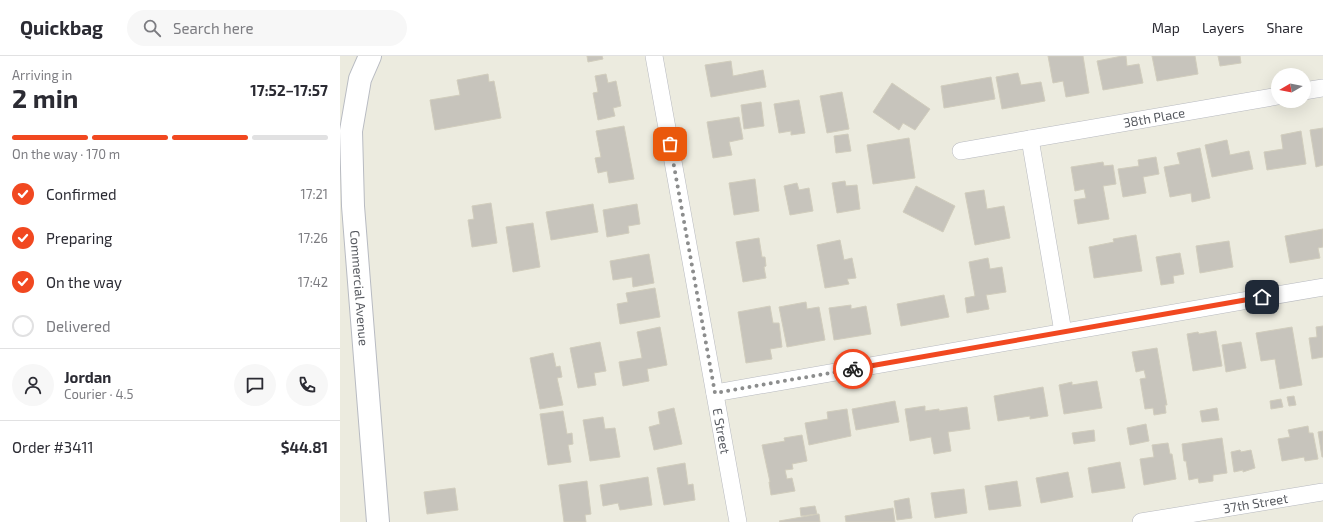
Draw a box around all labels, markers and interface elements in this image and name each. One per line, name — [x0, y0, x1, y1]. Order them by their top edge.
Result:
search box — [127, 10, 407, 46]
text: Quickbag — [20, 16, 103, 39]
icon: search — [141, 17, 163, 39]
text: Search here — [173, 19, 254, 37]
text: Map — [1152, 19, 1180, 36]
text: Layers — [1202, 19, 1244, 36]
text: Share — [1266, 19, 1303, 36]
text: Arriving in — [12, 67, 72, 83]
north arrow — [1271, 68, 1311, 108]
map controls — [1271, 68, 1311, 108]
text: 17:52–17:57 — [250, 81, 328, 99]
text: 2 min — [12, 82, 78, 113]
street label: 38th Place — [1122, 104, 1186, 131]
pin — [653, 127, 687, 161]
icon: bag — [659, 133, 681, 155]
text: On the way · 170 m — [12, 146, 120, 162]
icon: check — [12, 183, 34, 205]
text: Confirmed — [46, 185, 117, 203]
text: 17:21 — [301, 186, 328, 202]
icon: check — [12, 227, 34, 249]
text: Preparing — [46, 229, 112, 247]
street label: Commercial Avenue — [347, 229, 372, 346]
text: 17:26 — [298, 230, 328, 246]
icon: check — [12, 271, 34, 293]
text: On the way — [46, 273, 122, 291]
text: 17:42 — [298, 274, 328, 290]
pin — [1245, 280, 1279, 314]
icon: home — [1251, 286, 1273, 308]
text: Delivered — [46, 317, 111, 335]
courier — [833, 349, 873, 389]
icon: bike — [842, 358, 864, 380]
button: person — [12, 364, 54, 406]
button: chat — [234, 364, 276, 406]
button: phone — [286, 364, 328, 406]
text: Jordan — [64, 368, 111, 386]
text: Courier · 4.5 — [64, 386, 133, 402]
street label: E Street — [710, 407, 734, 455]
text: Order #3411 — [12, 438, 93, 456]
text: $44.81 — [281, 438, 328, 456]
street label: 37th Street — [1222, 490, 1289, 516]

